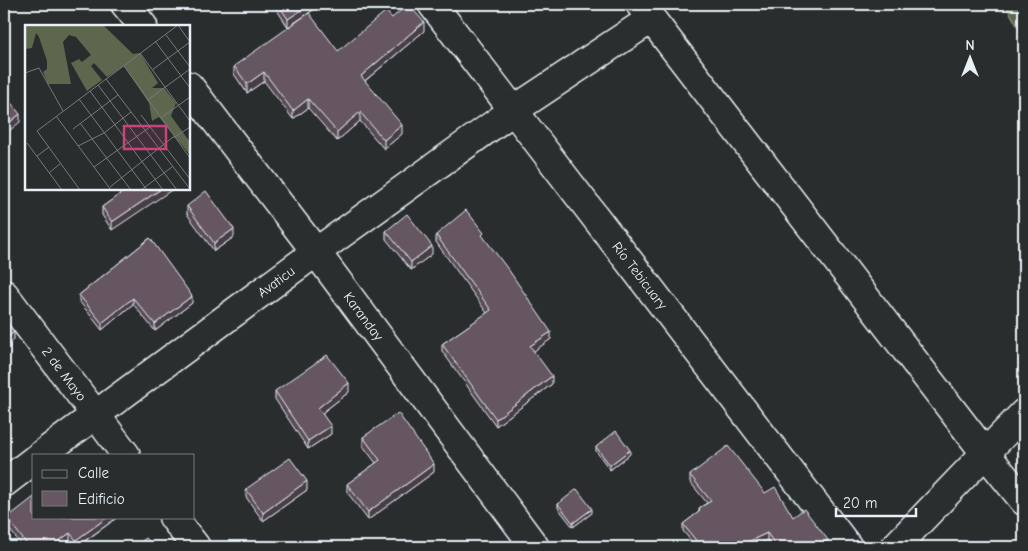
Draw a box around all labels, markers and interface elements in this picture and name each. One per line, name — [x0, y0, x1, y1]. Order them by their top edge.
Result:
inset map — [25, 25, 190, 190]
north arrow — [946, 32, 996, 82]
text: N — [965, 37, 975, 54]
street label: Río Tebicuary — [608, 239, 671, 314]
street label: Avaticu — [254, 263, 298, 301]
street label: Karanday — [340, 289, 387, 345]
street label: 2 de Mayo — [38, 344, 90, 404]
legend — [32, 454, 195, 518]
text: Calle — [78, 464, 110, 482]
scale bar — [836, 486, 916, 518]
text: Edificio — [78, 490, 125, 508]
text: 20 m — [843, 494, 877, 512]

